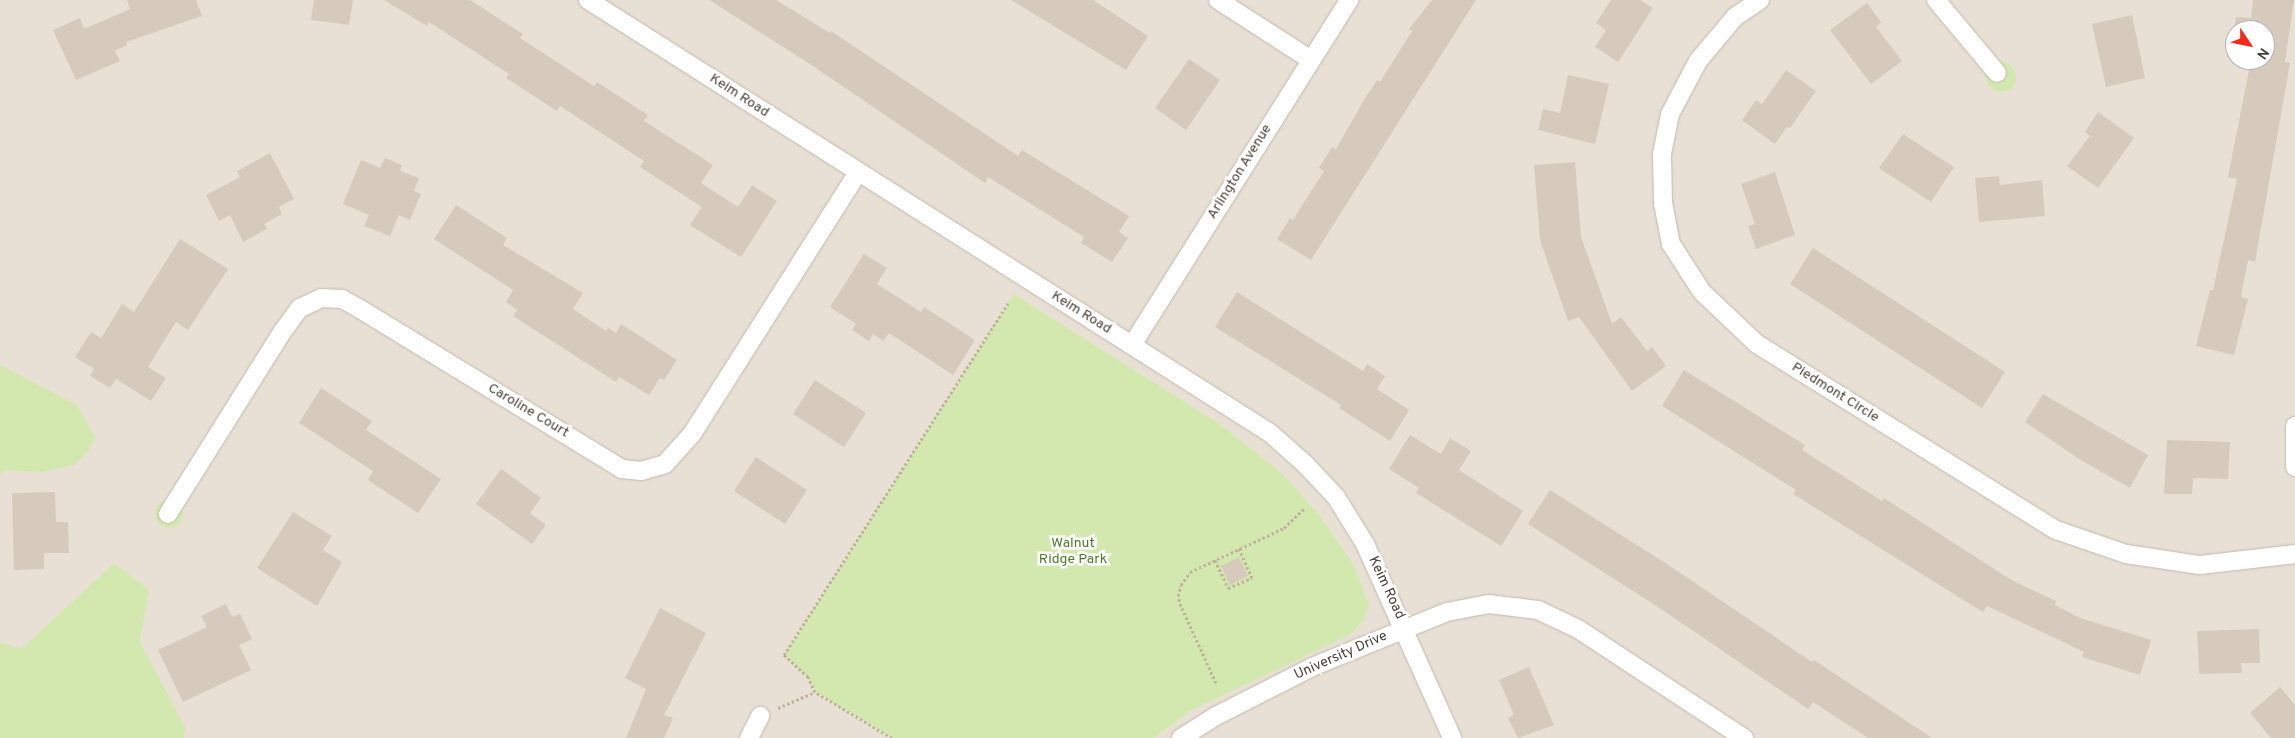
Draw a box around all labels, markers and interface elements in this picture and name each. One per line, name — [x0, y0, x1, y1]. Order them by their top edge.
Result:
north arrow — [2225, 20, 2275, 70]
text: N — [2252, 44, 2272, 62]
street label: Keim Road — [706, 71, 772, 121]
street label: Arlington Avenue — [1204, 121, 1276, 223]
street label: Keim Road — [1048, 288, 1114, 338]
street label: Piedmont Circle — [1788, 359, 1882, 427]
street label: Caroline Court — [484, 380, 572, 442]
park label: Walnut Ridge Park — [1039, 536, 1107, 568]
street label: Keim Road — [1364, 554, 1408, 622]
street label: University Drive — [1292, 628, 1390, 684]

